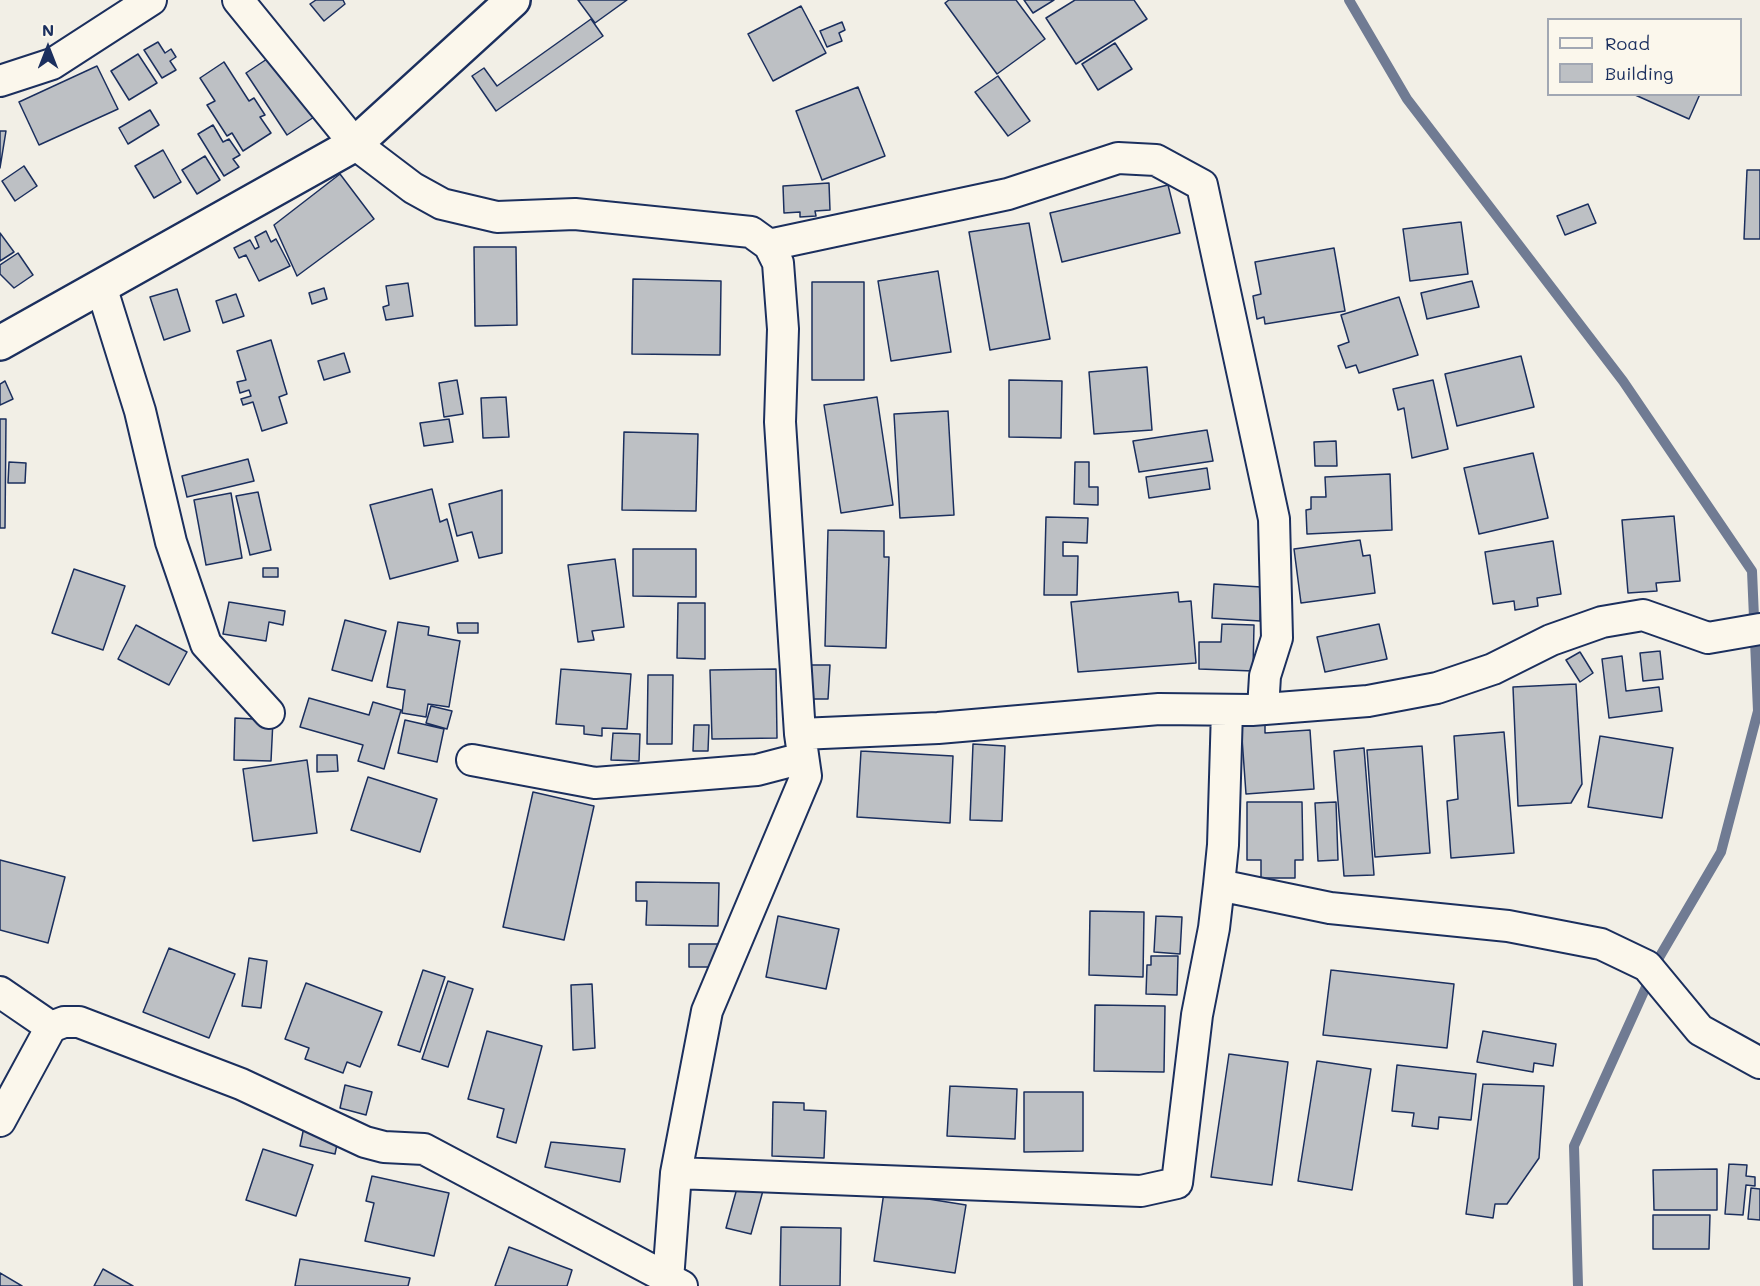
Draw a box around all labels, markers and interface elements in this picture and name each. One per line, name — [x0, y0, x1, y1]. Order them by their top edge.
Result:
north arrow — [18, 18, 78, 78]
legend — [1547, 18, 1742, 96]
text: N — [42, 19, 54, 40]
text: Road — [1605, 31, 1650, 55]
text: Building — [1605, 61, 1673, 85]

